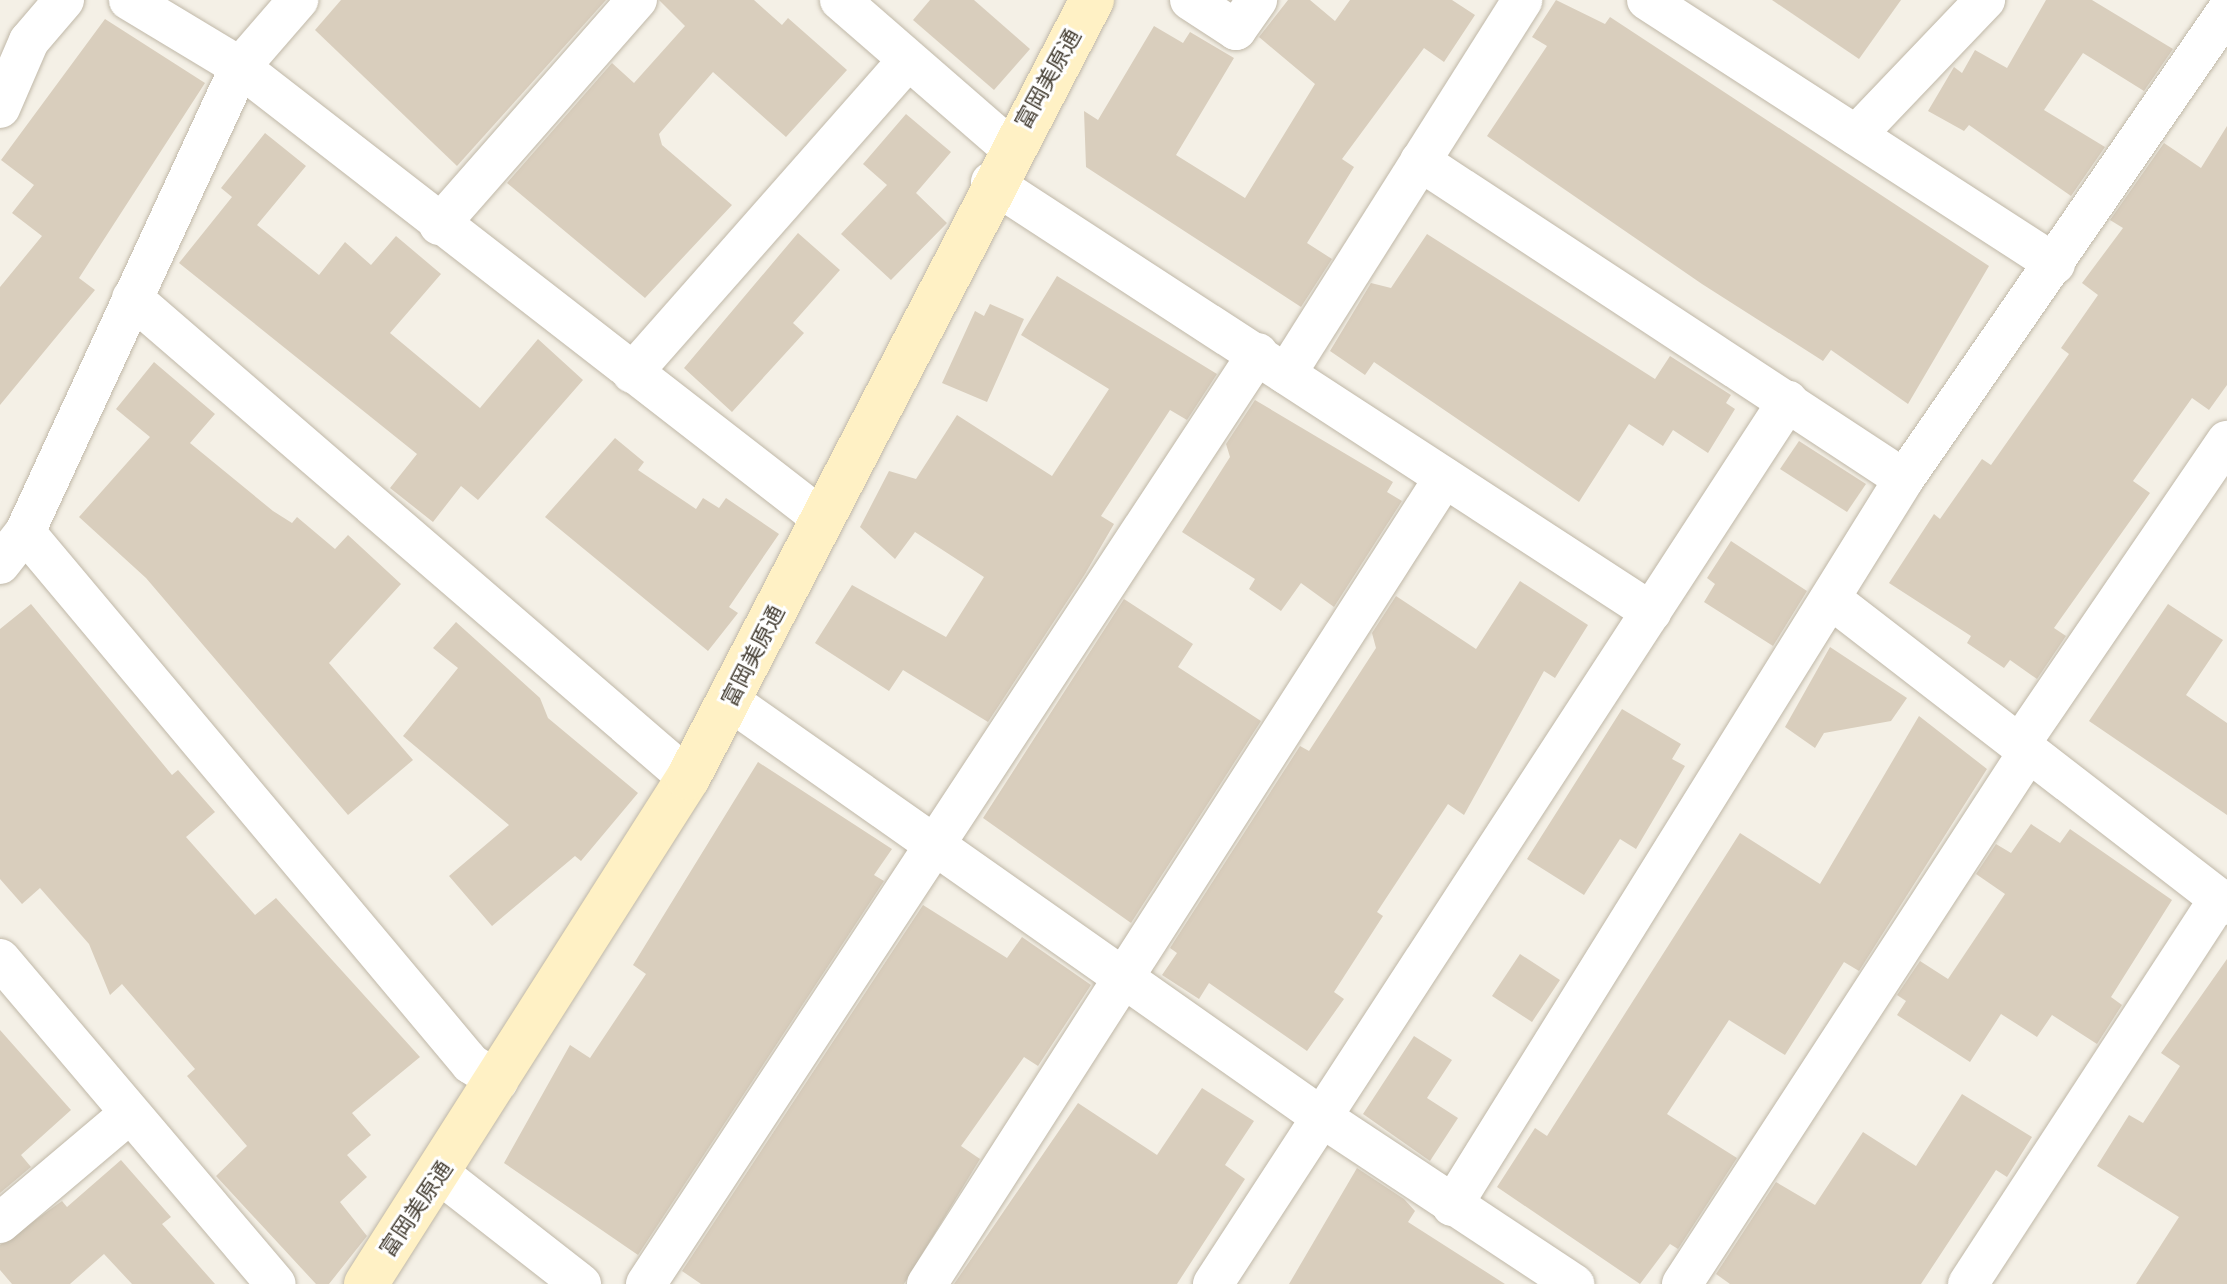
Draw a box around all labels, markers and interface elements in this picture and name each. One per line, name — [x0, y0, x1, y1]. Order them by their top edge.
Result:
street label: 富岡美原通 — [1010, 24, 1086, 134]
street label: 富岡美原通 — [716, 601, 790, 711]
street label: 富岡美原通 — [374, 1156, 458, 1262]

